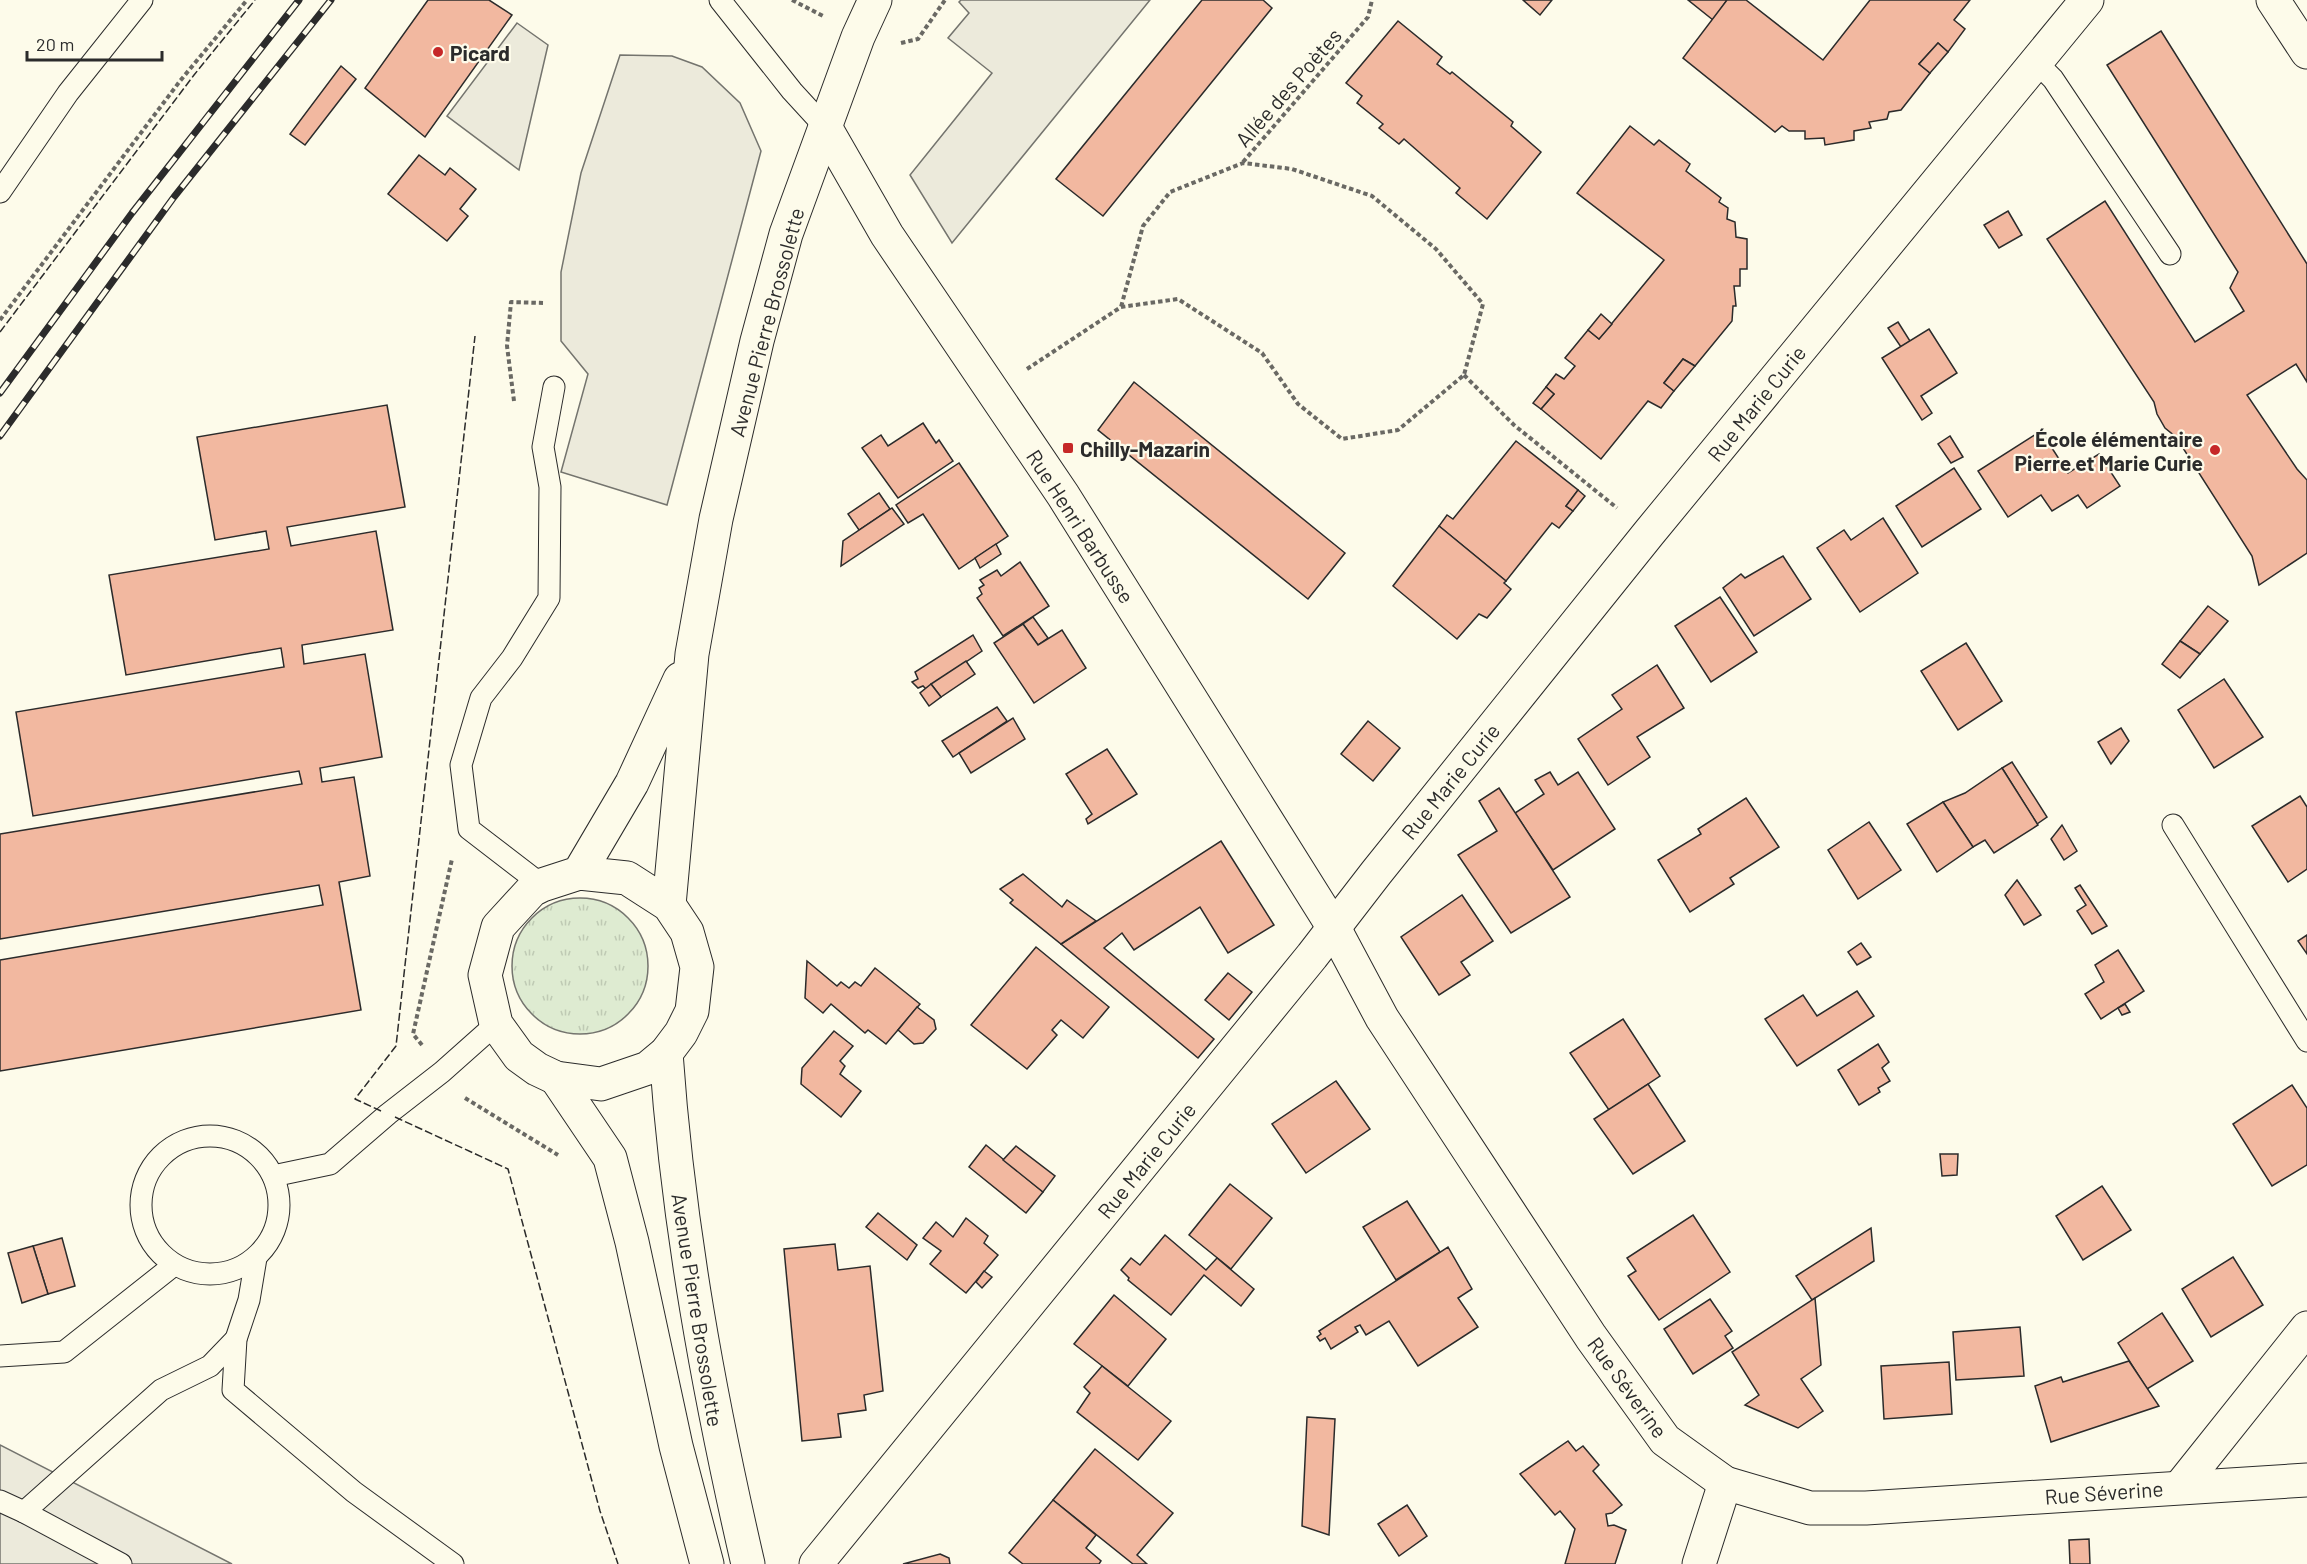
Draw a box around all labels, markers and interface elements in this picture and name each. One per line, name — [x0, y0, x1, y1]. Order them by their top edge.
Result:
street label: Allée des Poètes — [1230, 23, 1346, 151]
scale bar — [27, 24, 162, 62]
text: 20 m — [36, 33, 74, 55]
place label: Picard — [450, 40, 510, 65]
marker: Picard — [431, 45, 445, 59]
street label: Avenue Pierre Brossolette — [723, 205, 809, 439]
street label: Rue Marie Curie — [1702, 340, 1810, 466]
place label: École élémentaire Pierre et Marie Curie — [2015, 426, 2203, 475]
place label: Chilly-Mazarin — [1080, 436, 1210, 461]
marker: Chilly-Mazarin — [1061, 441, 1075, 455]
marker: École élémentaire Pierre et Marie Curie — [2208, 443, 2222, 457]
street label: Rue Henri Barbusse — [1022, 444, 1140, 608]
street label: Rue Marie Curie — [1396, 718, 1504, 844]
street label: Rue Marie Curie — [1092, 1097, 1200, 1223]
street label: Avenue Pierre Brossolette — [667, 1191, 729, 1429]
street label: Rue Séverine — [1583, 1332, 1673, 1442]
street label: Rue Séverine — [2044, 1475, 2164, 1509]

